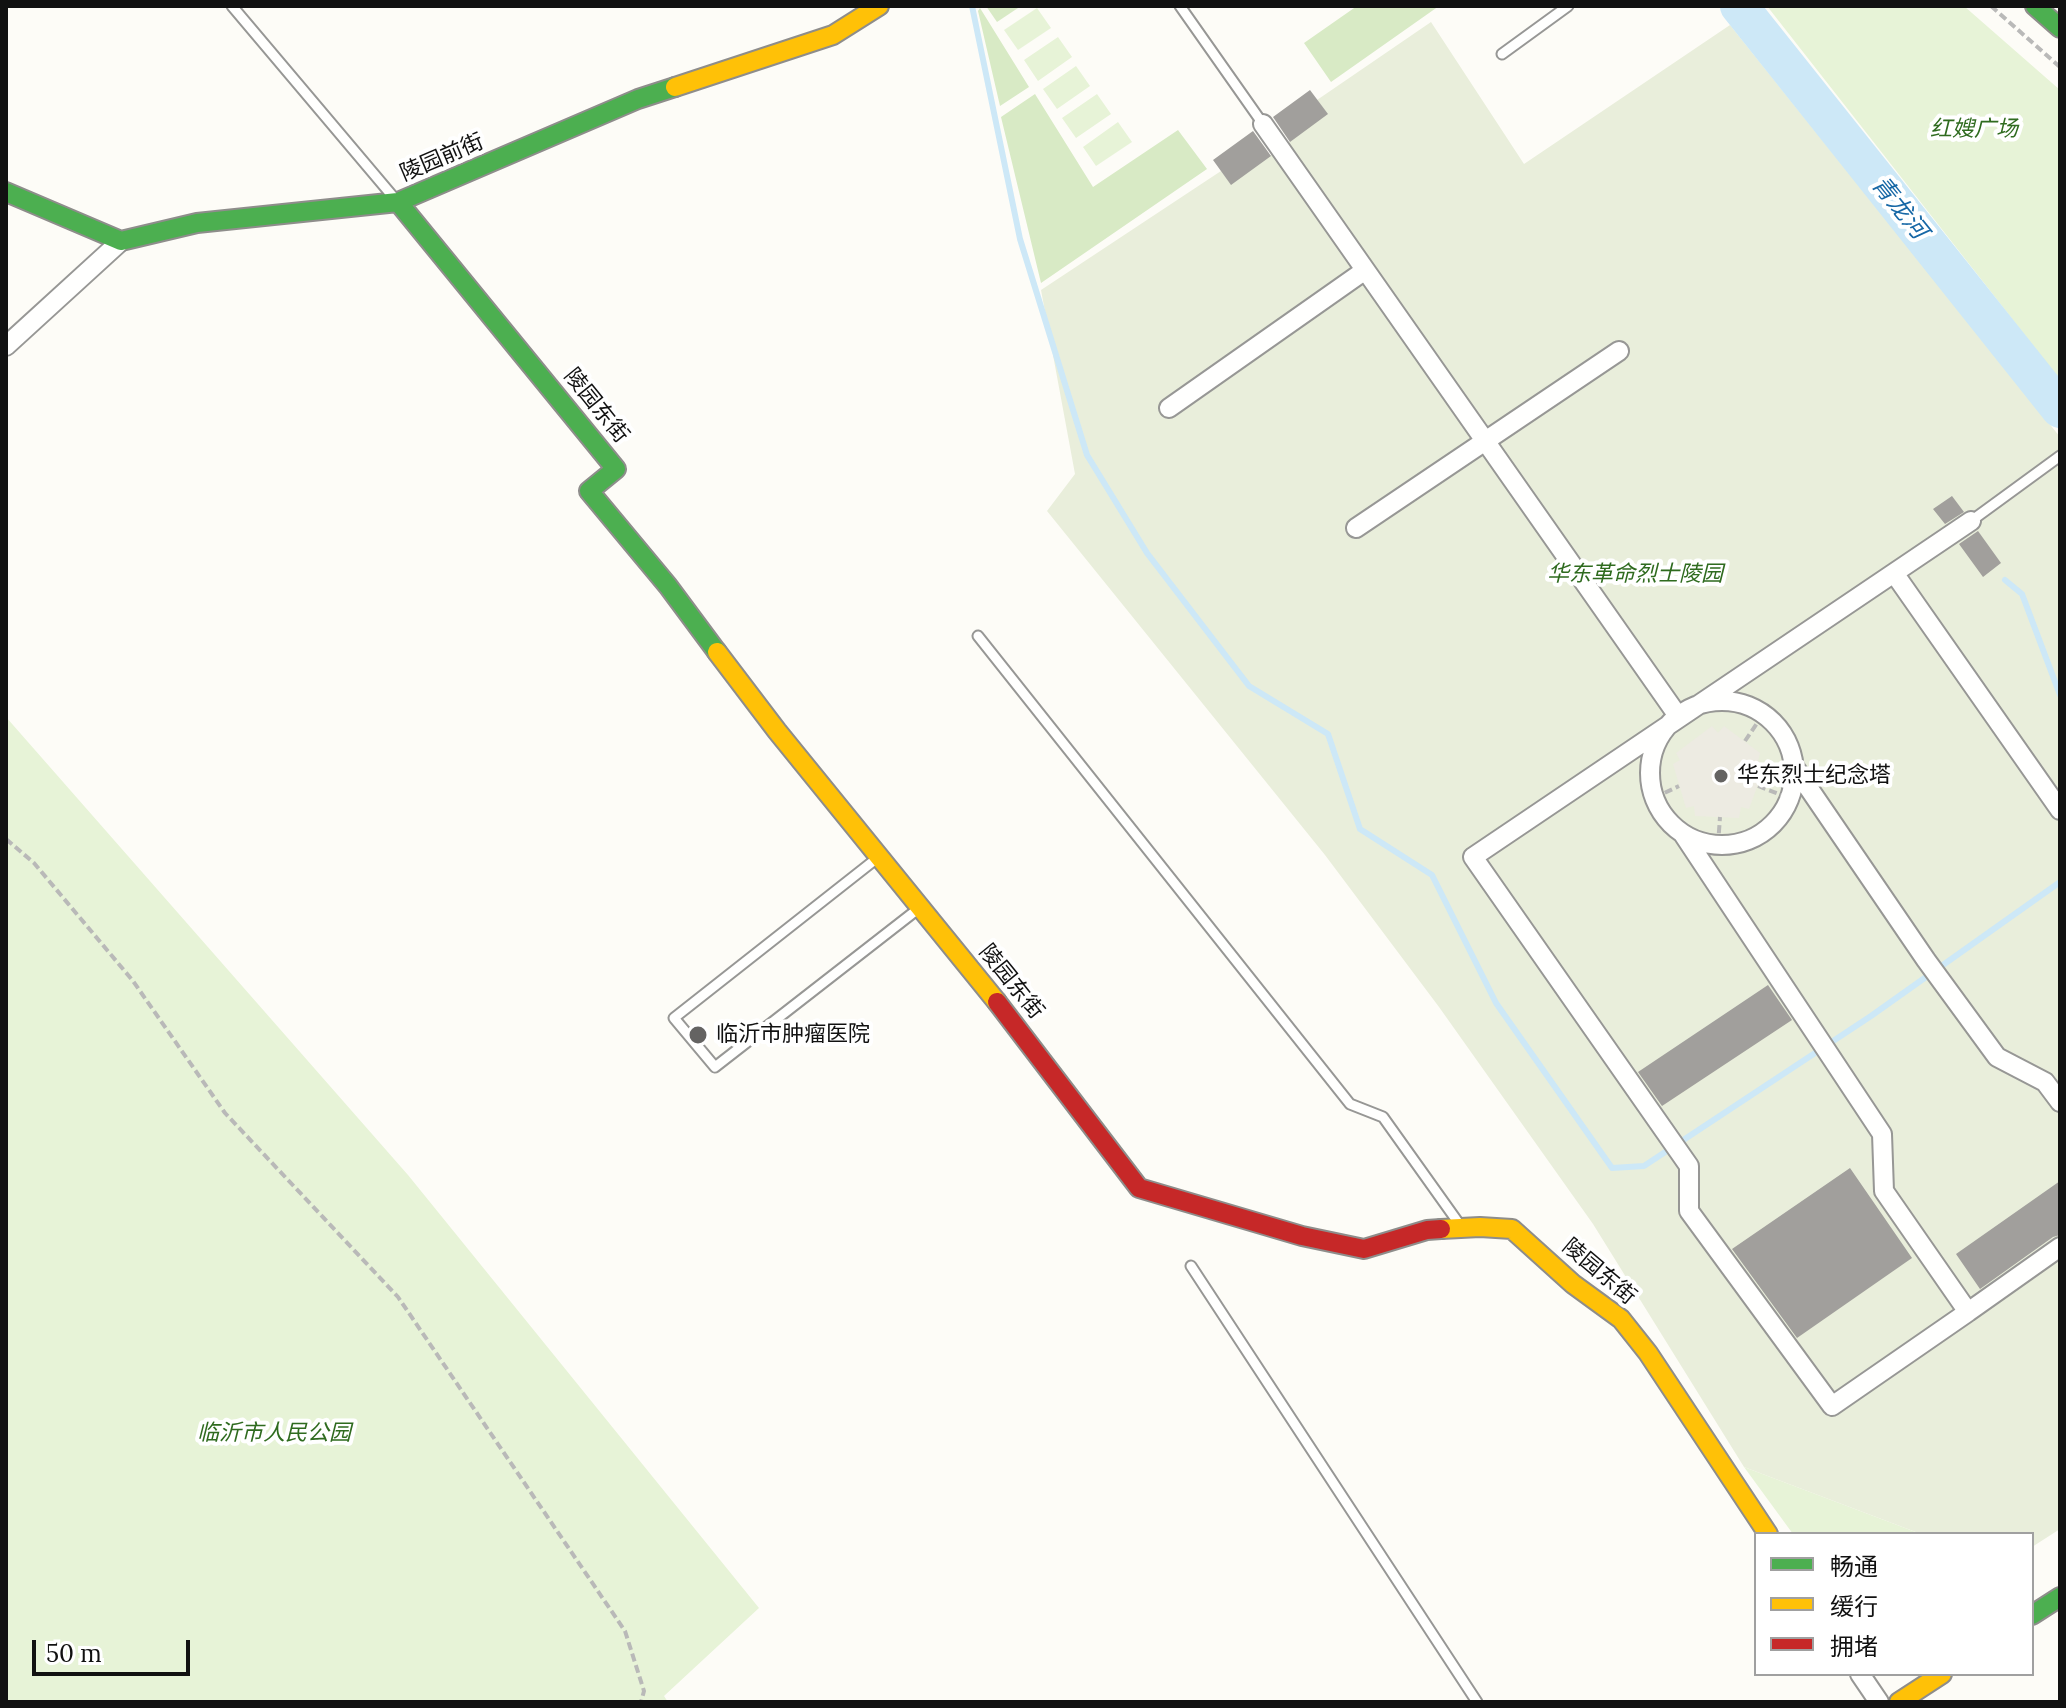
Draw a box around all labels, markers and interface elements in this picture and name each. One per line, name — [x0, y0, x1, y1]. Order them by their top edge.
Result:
park label: 红嫂广场 — [1930, 117, 2018, 143]
street label: 陵园前街 — [396, 129, 488, 187]
water label: 青龙河 — [1865, 171, 1933, 245]
street label: 陵园东街 — [558, 363, 634, 449]
park label: 华东革命烈士陵园 — [1547, 562, 1723, 588]
place label: 华东烈士纪念塔 — [1737, 763, 1891, 789]
marker: 华东烈士纪念塔 — [1712, 767, 1730, 785]
street label: 陵园东街 — [973, 939, 1049, 1025]
place label: 临沂市肿瘤医院 — [716, 1022, 870, 1048]
marker: 临沂市肿瘤医院 — [687, 1024, 709, 1046]
street label: 陵园东街 — [1557, 1234, 1641, 1310]
park label: 临沂市人民公园 — [197, 1421, 351, 1447]
legend — [1754, 1532, 2034, 1676]
text: 畅通 — [1830, 1551, 1878, 1582]
text: 缓行 — [1830, 1591, 1878, 1622]
scale bar — [36, 1624, 194, 1674]
text: 拥堵 — [1830, 1631, 1878, 1662]
text: 50 m — [46, 1638, 102, 1669]

